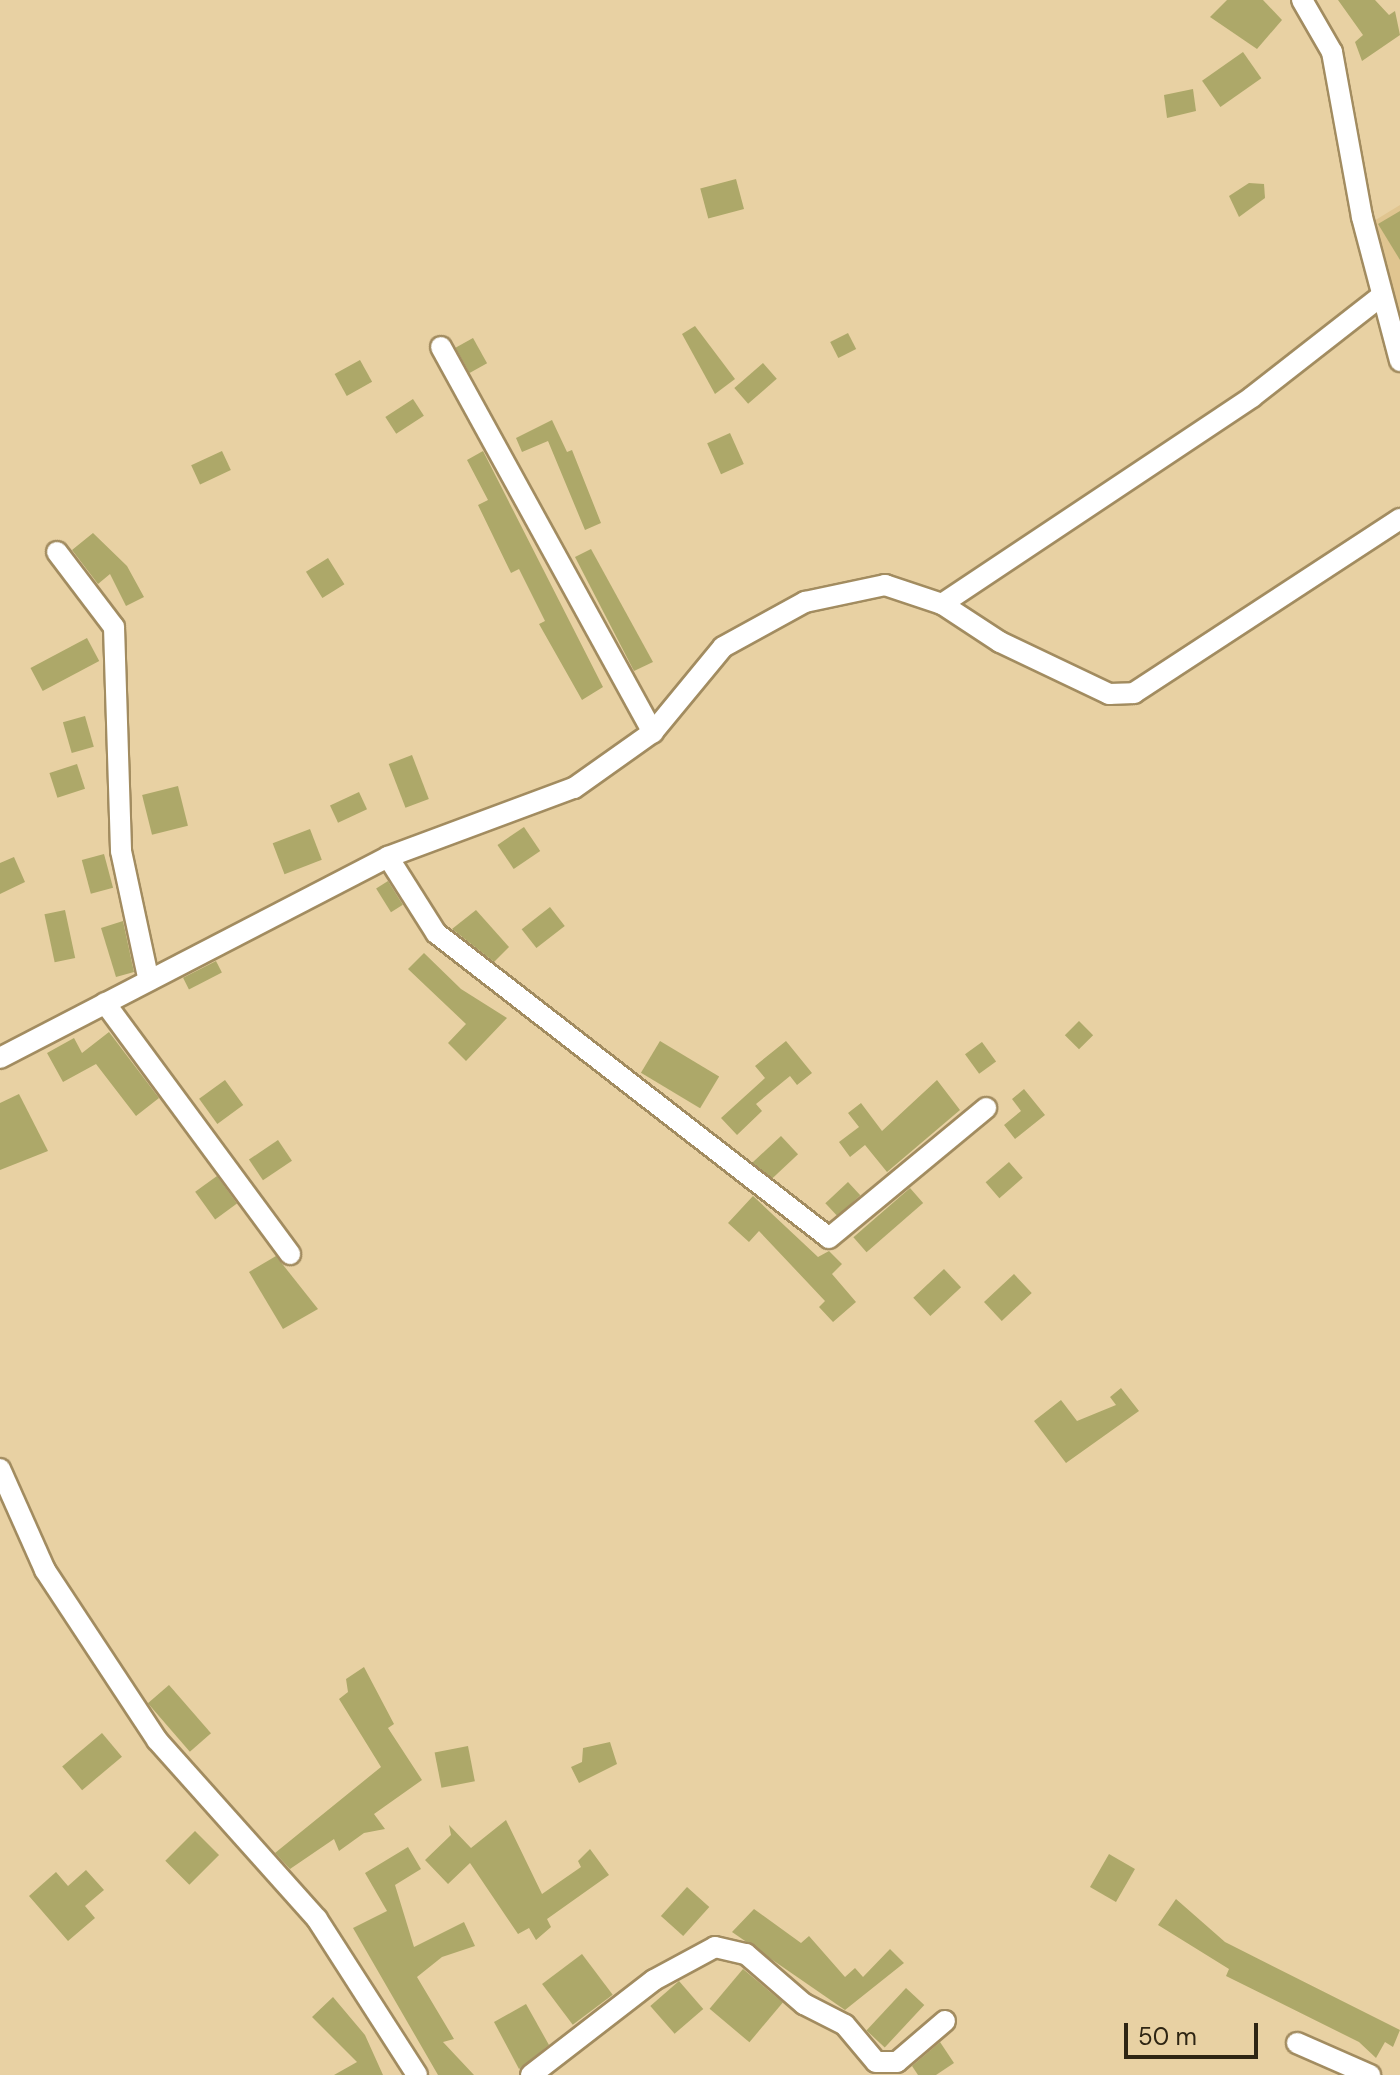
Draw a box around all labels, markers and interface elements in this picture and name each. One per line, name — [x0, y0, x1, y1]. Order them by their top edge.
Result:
scale bar — [1128, 2007, 1262, 2057]
text: 50 m — [1138, 2021, 1197, 2052]

